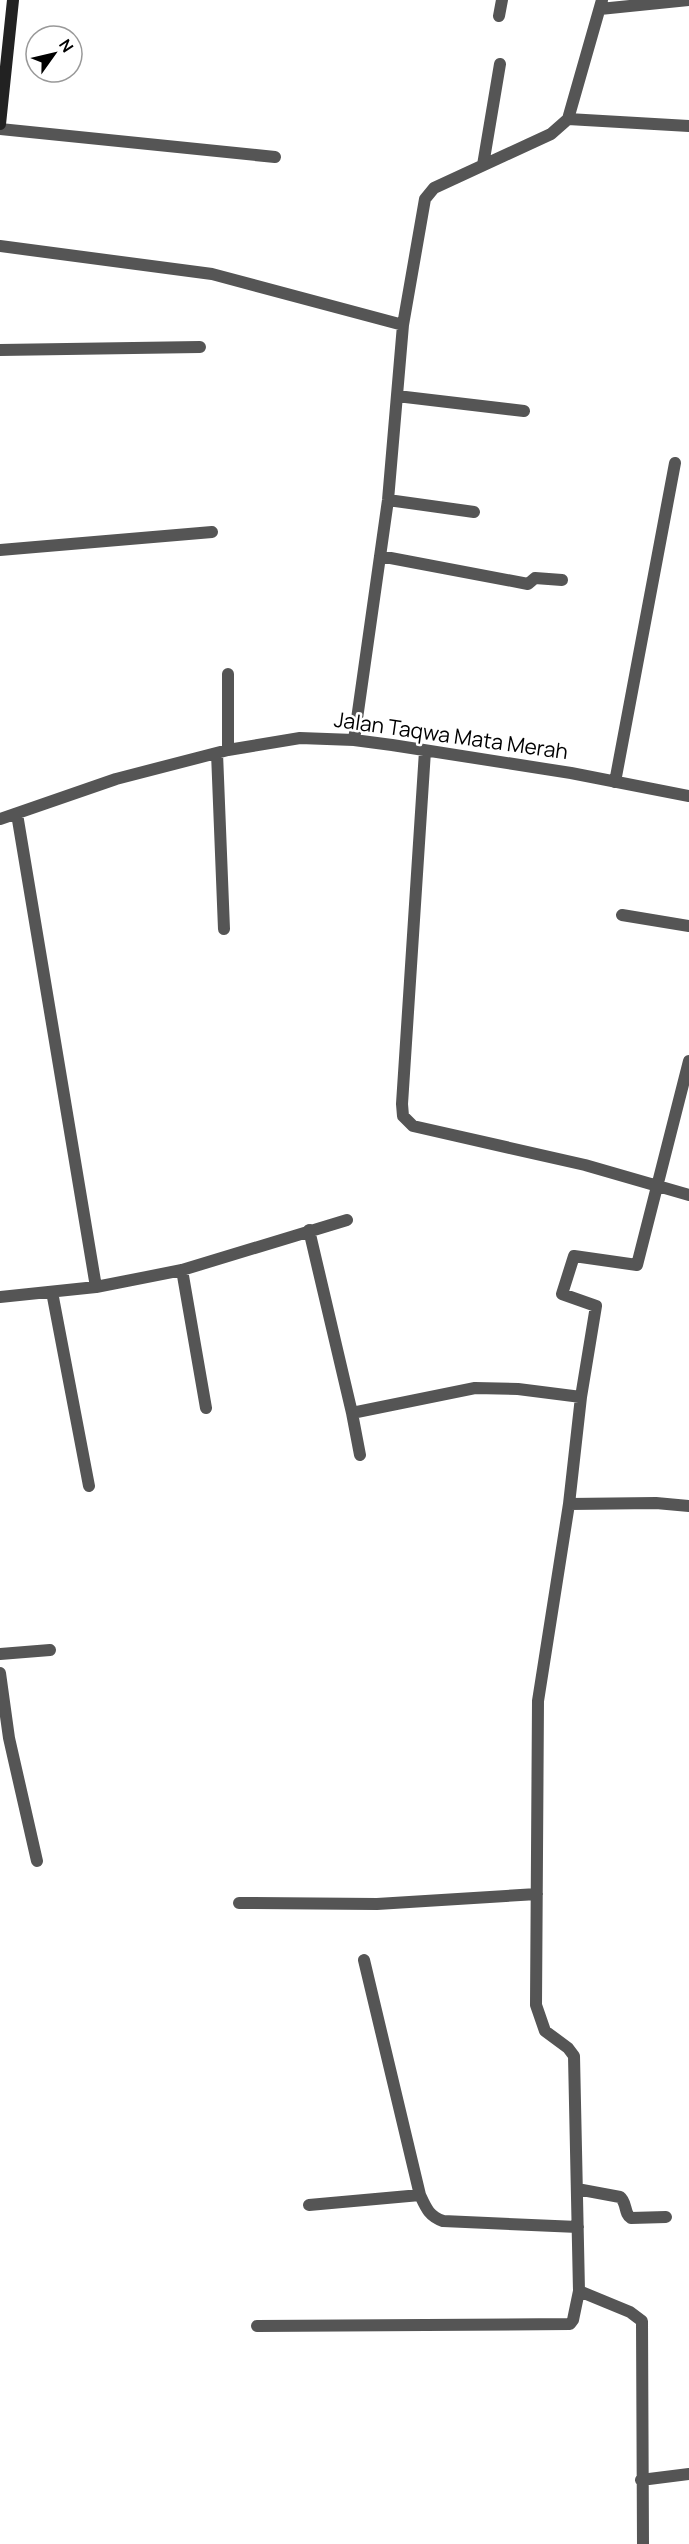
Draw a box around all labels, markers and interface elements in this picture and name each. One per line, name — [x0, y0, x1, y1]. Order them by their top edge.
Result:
north arrow — [24, 24, 84, 84]
text: N — [54, 35, 79, 57]
street label: Jalan Taqwa Mata Merah — [332, 705, 570, 765]

